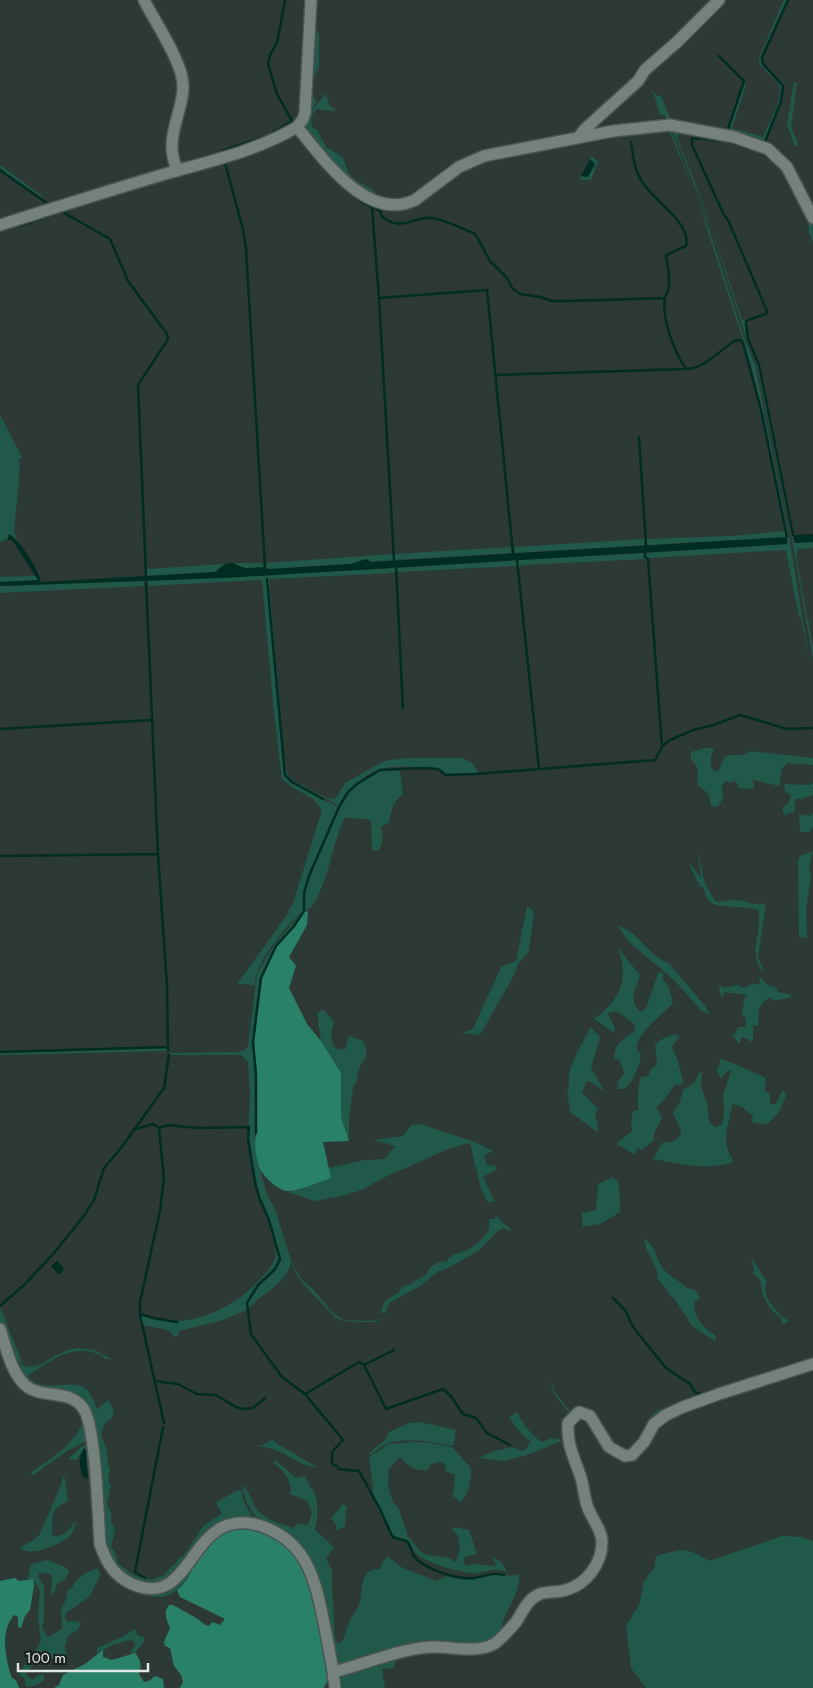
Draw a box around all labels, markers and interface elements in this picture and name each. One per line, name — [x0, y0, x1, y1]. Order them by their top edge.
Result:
scale bar — [18, 1640, 148, 1672]
text: 100 m — [25, 1647, 66, 1669]

